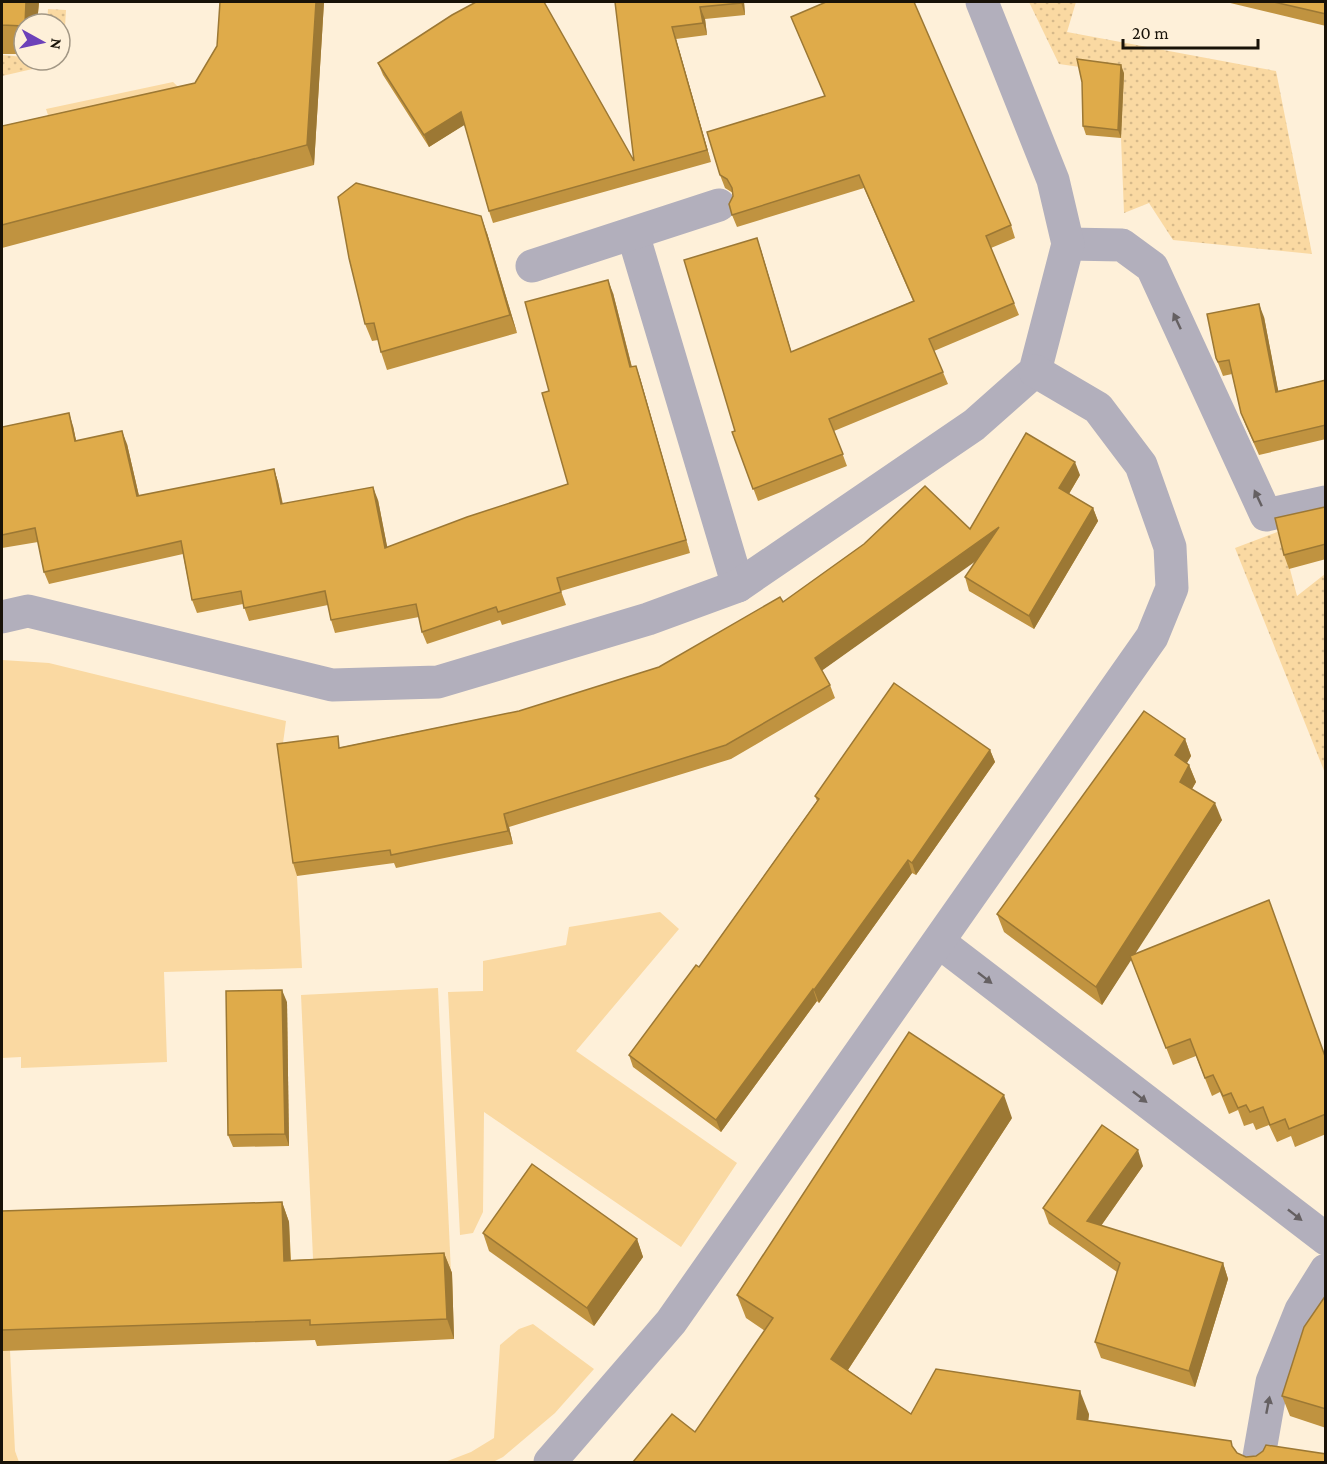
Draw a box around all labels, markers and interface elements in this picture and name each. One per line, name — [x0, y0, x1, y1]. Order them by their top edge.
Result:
north arrow — [12, 12, 72, 72]
scale bar — [1123, 12, 1258, 50]
text: 20 m — [1132, 23, 1169, 43]
text: N — [47, 37, 66, 51]
one-way arrow — [1172, 313, 1181, 330]
one-way arrow — [1254, 490, 1263, 507]
one-way arrow — [977, 972, 993, 984]
one-way arrow — [1132, 1090, 1148, 1103]
one-way arrow — [1287, 1209, 1302, 1221]
one-way arrow — [1263, 1395, 1272, 1414]

